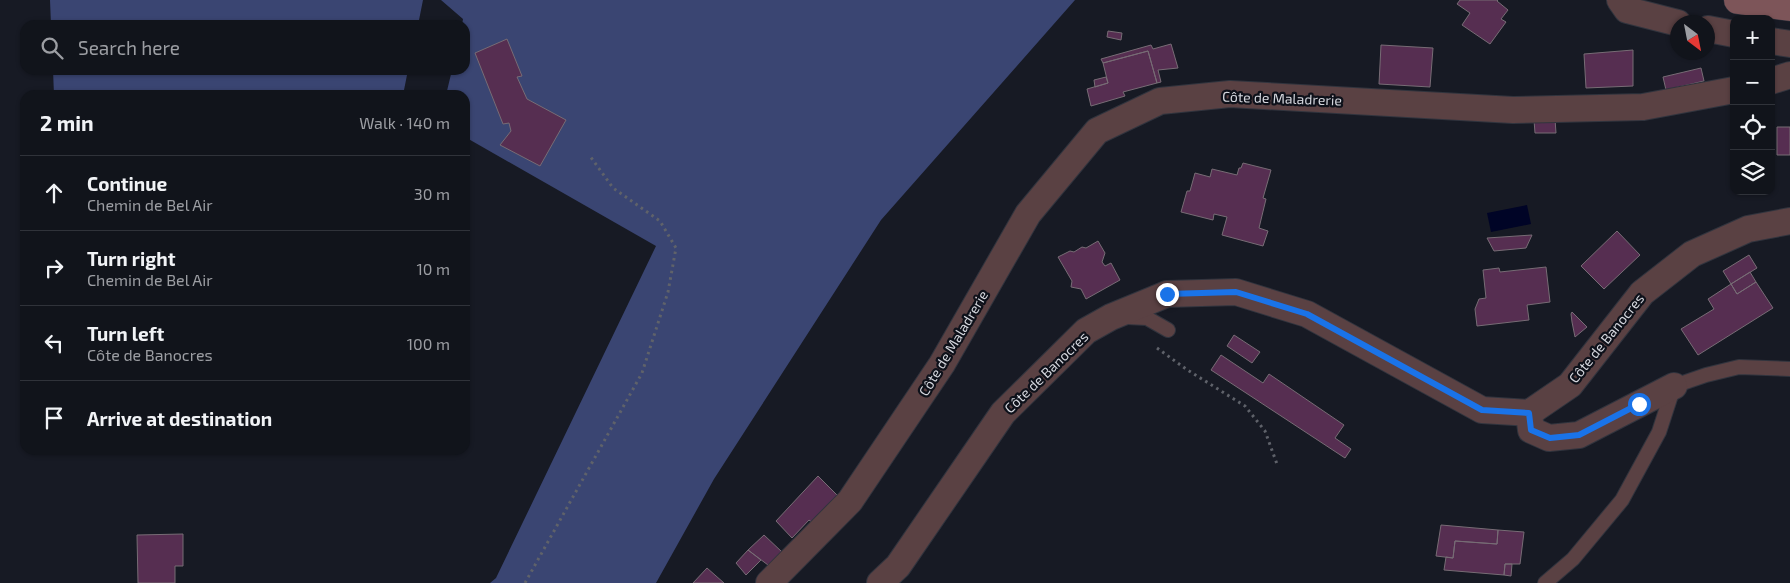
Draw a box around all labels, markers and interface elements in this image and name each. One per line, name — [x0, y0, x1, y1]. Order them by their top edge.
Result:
north arrow — [1670, 15, 1715, 60]
map controls — [1730, 15, 1775, 195]
button: + — [1730, 15, 1775, 60]
search box — [20, 20, 470, 75]
icon: search — [38, 34, 66, 62]
text: Search here — [78, 36, 180, 59]
button: − — [1730, 60, 1775, 105]
street label: Côte de Maladrerie — [1222, 87, 1342, 109]
button: locate — [1730, 105, 1775, 150]
text: 2 min — [40, 110, 94, 135]
text: Walk · 140 m — [359, 113, 450, 132]
button: layers — [1730, 150, 1775, 195]
text: Continue — [87, 172, 167, 195]
icon: ahead — [40, 179, 68, 207]
text: 30 m — [414, 184, 450, 203]
text: Chemin de Bel Air — [87, 195, 213, 214]
text: Turn right — [87, 247, 175, 270]
icon: right — [40, 254, 68, 282]
text: 10 m — [416, 259, 450, 278]
text: Chemin de Bel Air — [87, 270, 213, 289]
route end — [1156, 283, 1179, 306]
street label: Côte de Maladrerie — [915, 287, 991, 399]
street label: Côte de Banocres — [1565, 290, 1647, 386]
text: Turn left — [87, 322, 164, 345]
street label: Côte de Banocres — [1001, 328, 1091, 416]
icon: left — [40, 329, 68, 357]
text: 100 m — [407, 334, 450, 353]
text: Côte de Banocres — [87, 345, 213, 364]
route start — [1628, 393, 1651, 416]
icon: arrive — [40, 404, 68, 432]
text: Arrive at destination — [87, 407, 272, 430]

